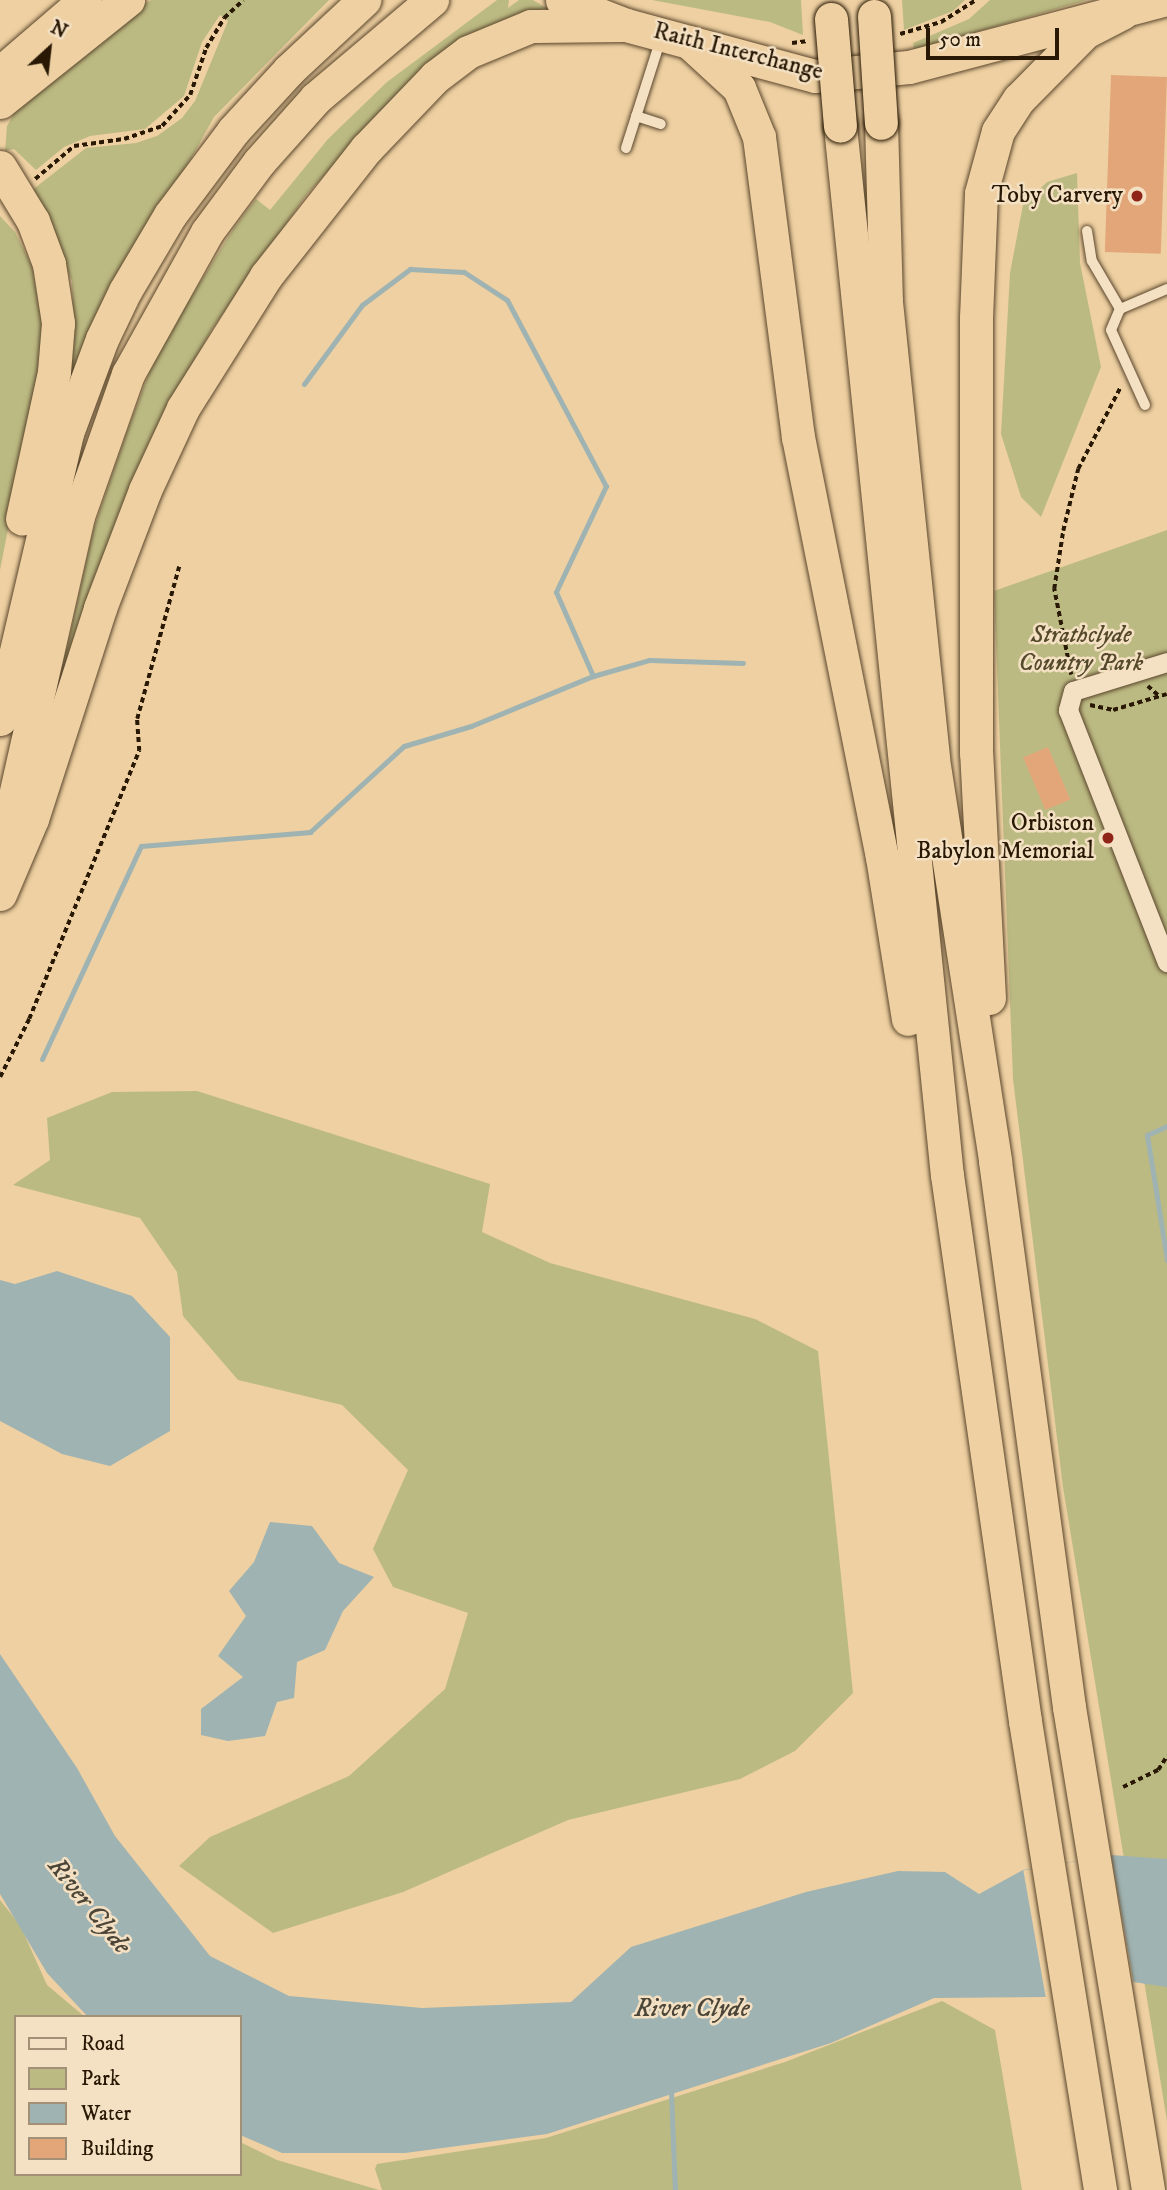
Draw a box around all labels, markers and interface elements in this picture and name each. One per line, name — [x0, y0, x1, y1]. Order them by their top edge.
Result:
north arrow — [14, 14, 84, 84]
scale bar — [929, 14, 1062, 58]
text: N — [47, 16, 71, 44]
street label: Raith Interchange — [650, 17, 826, 87]
text: 50 m — [939, 27, 981, 53]
place label: Toby Carvery — [992, 182, 1123, 210]
marker: Toby Carvery — [1129, 188, 1145, 204]
park label: Strathclyde Country Park — [1019, 622, 1143, 678]
place label: Orbiston Babylon Memorial — [916, 810, 1094, 866]
marker: Orbiston Babylon Memorial — [1100, 830, 1116, 846]
water label: River Clyde — [41, 1851, 137, 1961]
water label: River Clyde — [634, 1993, 750, 2025]
legend — [14, 2015, 242, 2176]
text: Road — [81, 2031, 125, 2057]
text: Park — [81, 2066, 120, 2092]
text: Water — [81, 2101, 131, 2127]
text: Building — [81, 2136, 153, 2162]

